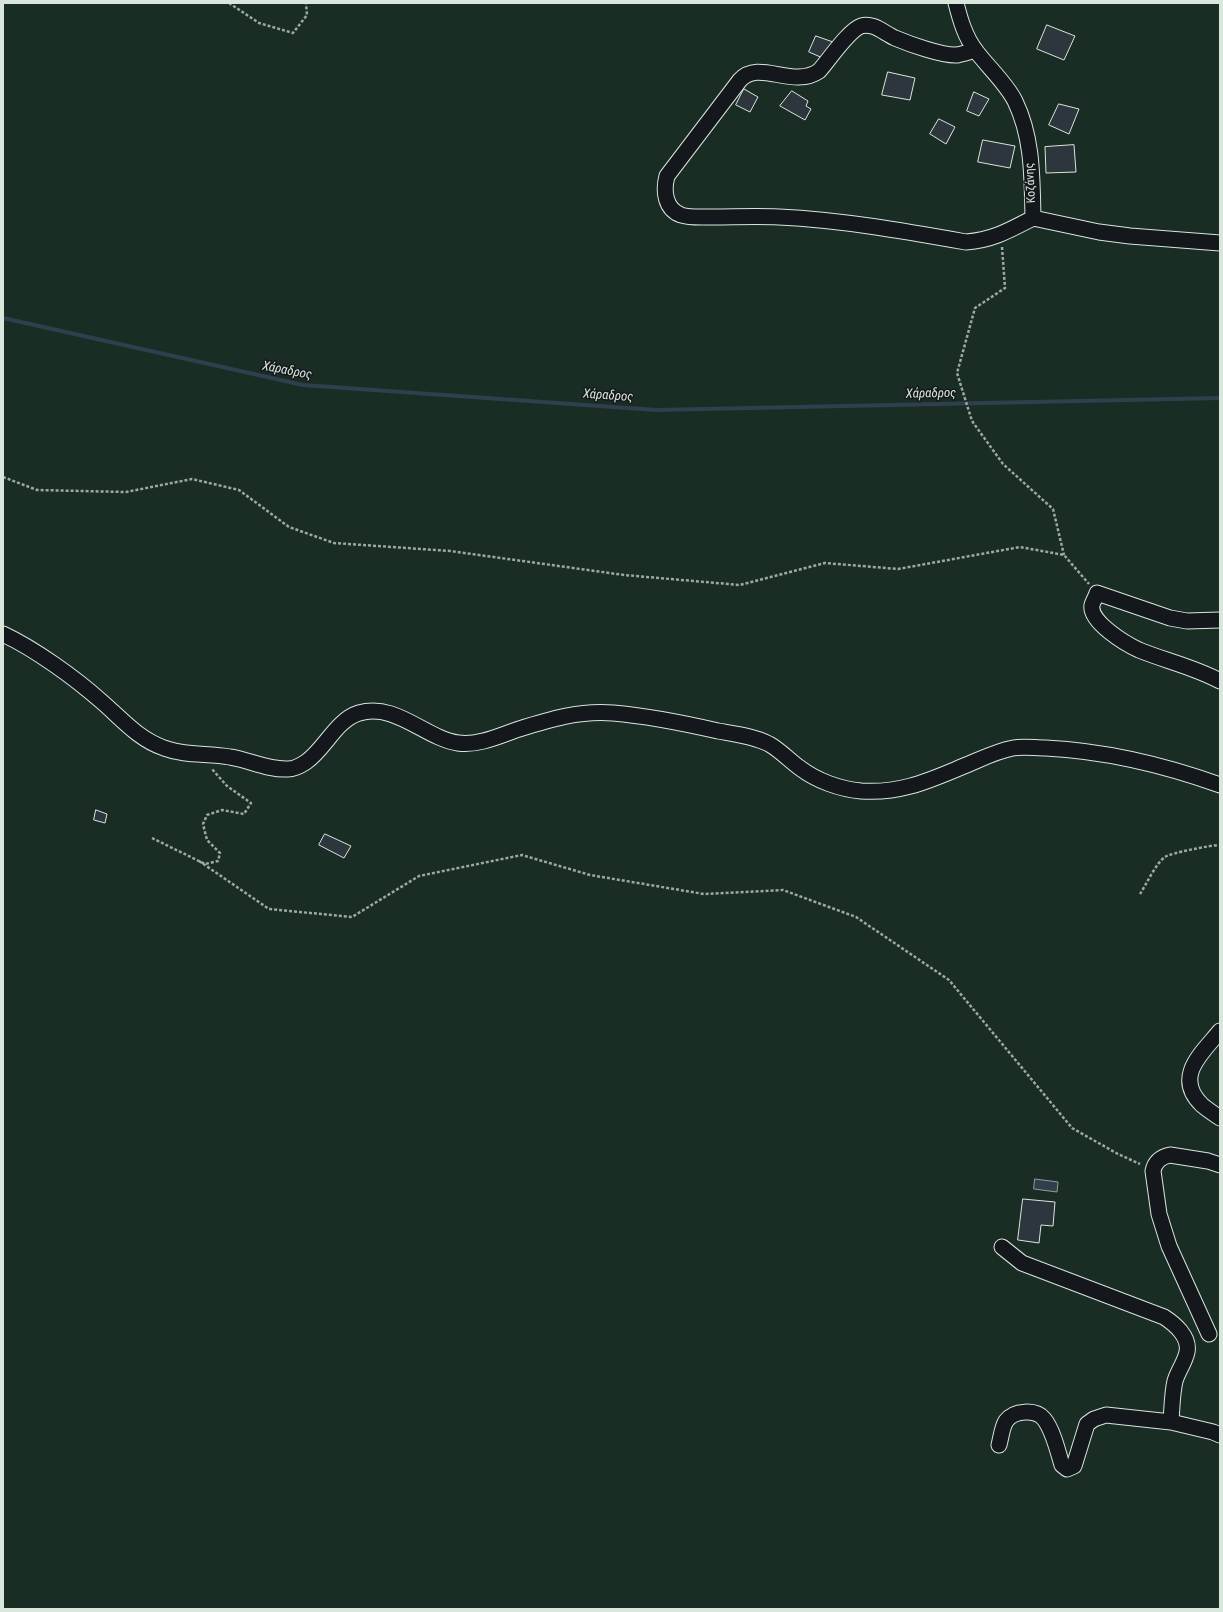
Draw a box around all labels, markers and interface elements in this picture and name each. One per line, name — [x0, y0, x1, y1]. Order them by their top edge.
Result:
street label: Κοζάνης — [1023, 162, 1039, 204]
water label: Χάραδρος — [261, 359, 313, 383]
water label: Χάραδρος — [582, 386, 634, 406]
water label: Χάραδρος — [906, 386, 956, 402]

